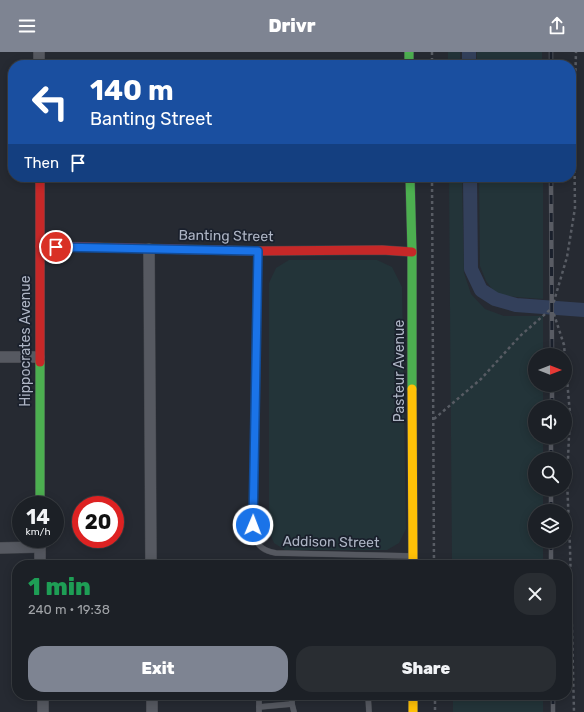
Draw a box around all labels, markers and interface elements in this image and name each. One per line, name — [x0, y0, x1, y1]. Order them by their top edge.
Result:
icon: menu — [16, 15, 38, 37]
text: Drivr — [268, 15, 316, 37]
icon: share — [546, 15, 568, 37]
text: 140 m — [90, 74, 174, 107]
icon: left — [24, 76, 76, 128]
text: Banting Street — [90, 108, 212, 130]
icon: arrive — [67, 152, 89, 174]
text: Then — [24, 154, 59, 172]
street label: Banting Street — [178, 227, 274, 245]
pin — [39, 230, 73, 264]
icon: arrive — [45, 236, 67, 258]
street label: Hippocrates Avenue — [17, 275, 34, 407]
street label: Pasteur Avenue — [391, 320, 408, 422]
north arrow — [528, 348, 572, 392]
map controls — [528, 348, 572, 548]
button: sound — [528, 400, 572, 444]
button: search — [528, 452, 572, 496]
speed limit sign: 20 — [72, 496, 124, 548]
position arrow — [232, 504, 274, 546]
button: layers — [528, 504, 572, 548]
text: 14 — [26, 505, 50, 529]
text: km/h — [26, 526, 50, 538]
street label: Addison Street — [282, 533, 380, 551]
text: 1 min — [28, 573, 91, 601]
button: close — [514, 573, 556, 615]
text: 240 m · 19:38 — [28, 602, 110, 617]
button: Exit — [28, 646, 288, 692]
button: Share — [296, 646, 556, 692]

